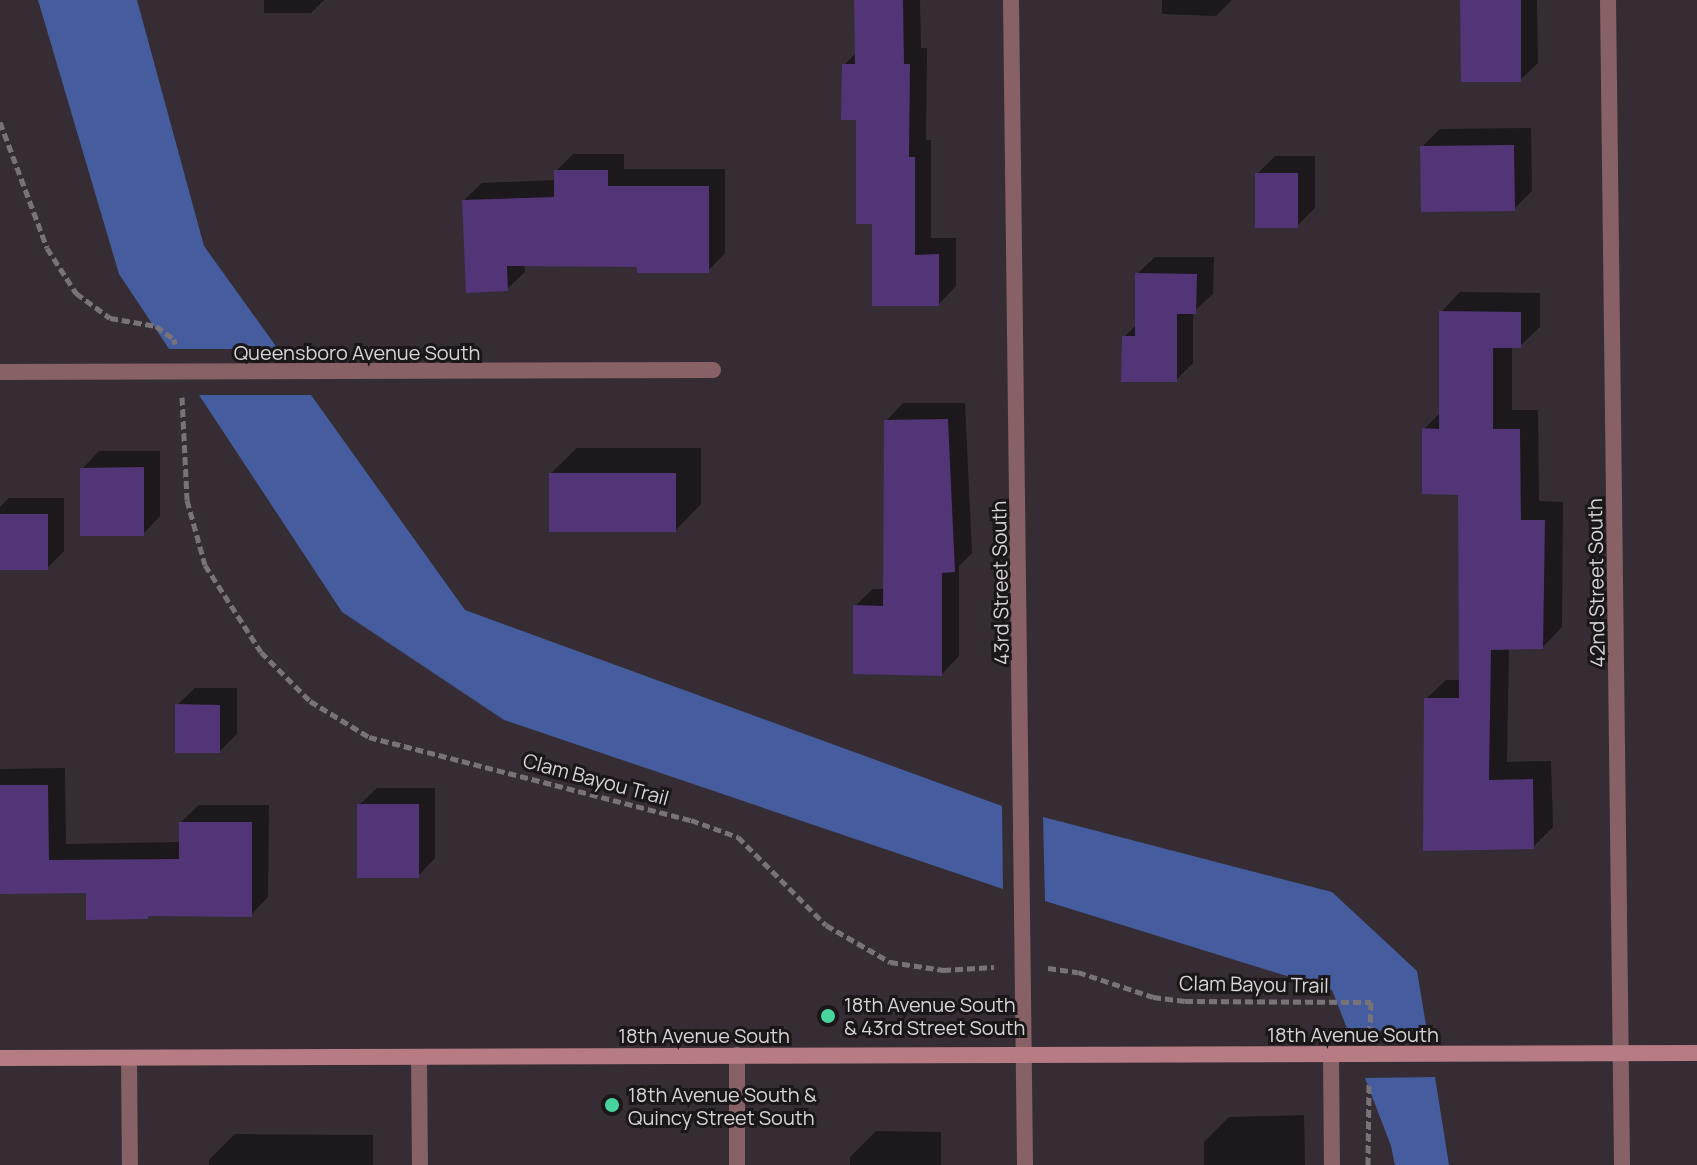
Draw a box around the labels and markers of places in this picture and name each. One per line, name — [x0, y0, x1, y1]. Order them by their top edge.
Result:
place label: 18th Avenue South & 43rd Street South — [844, 992, 1025, 1039]
marker: 18th Avenue South & 43rd Street South — [819, 1007, 837, 1025]
place label: 18th Avenue South & Quincy Street South — [628, 1082, 817, 1129]
marker: 18th Avenue South & Quincy Street South — [603, 1096, 621, 1114]

